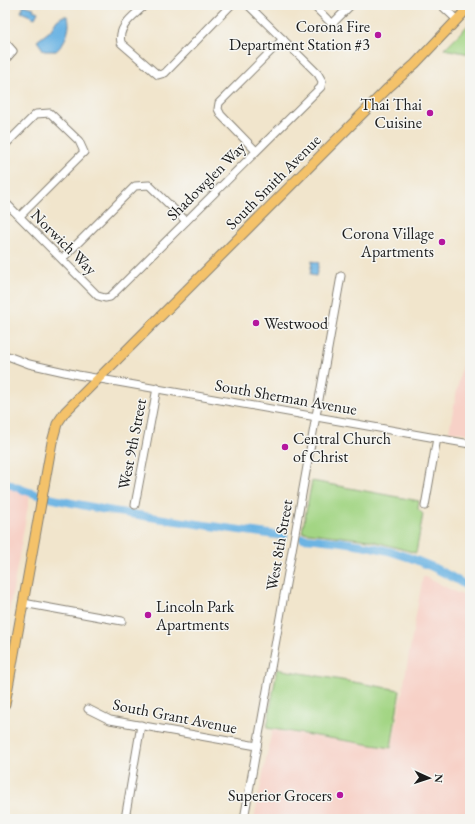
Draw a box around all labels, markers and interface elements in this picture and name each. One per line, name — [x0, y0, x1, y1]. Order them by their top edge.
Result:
place label: Corona Fire Department Station #3 — [229, 16, 370, 55]
marker: Corona Fire Department Station #3 — [373, 30, 383, 40]
place label: Thai Thai Cuisine — [360, 94, 422, 133]
marker: Thai Thai Cuisine — [425, 108, 435, 118]
street label: South Smith Avenue — [221, 130, 325, 234]
street label: Shadowglen Way — [162, 136, 251, 225]
street label: Norwich Way — [27, 205, 102, 280]
place label: Corona Village Apartments — [342, 223, 434, 262]
marker: Corona Village Apartments — [437, 237, 447, 247]
place label: Westwood — [264, 313, 329, 334]
marker: Westwood — [251, 318, 261, 328]
street label: South Sherman Avenue — [213, 374, 359, 420]
street label: West 9th Street — [113, 397, 151, 491]
place label: Central Church of Christ — [293, 428, 391, 467]
marker: Central Church of Christ — [280, 442, 290, 452]
street label: West 8th Street — [261, 498, 297, 592]
place label: Lincoln Park Apartments — [155, 596, 235, 635]
marker: Lincoln Park Apartments — [143, 610, 153, 620]
street label: South Grant Avenue — [111, 694, 239, 738]
north arrow — [409, 758, 449, 798]
text: N — [432, 774, 446, 783]
place label: Superior Grocers — [228, 785, 332, 806]
marker: Superior Grocers — [335, 790, 345, 800]

